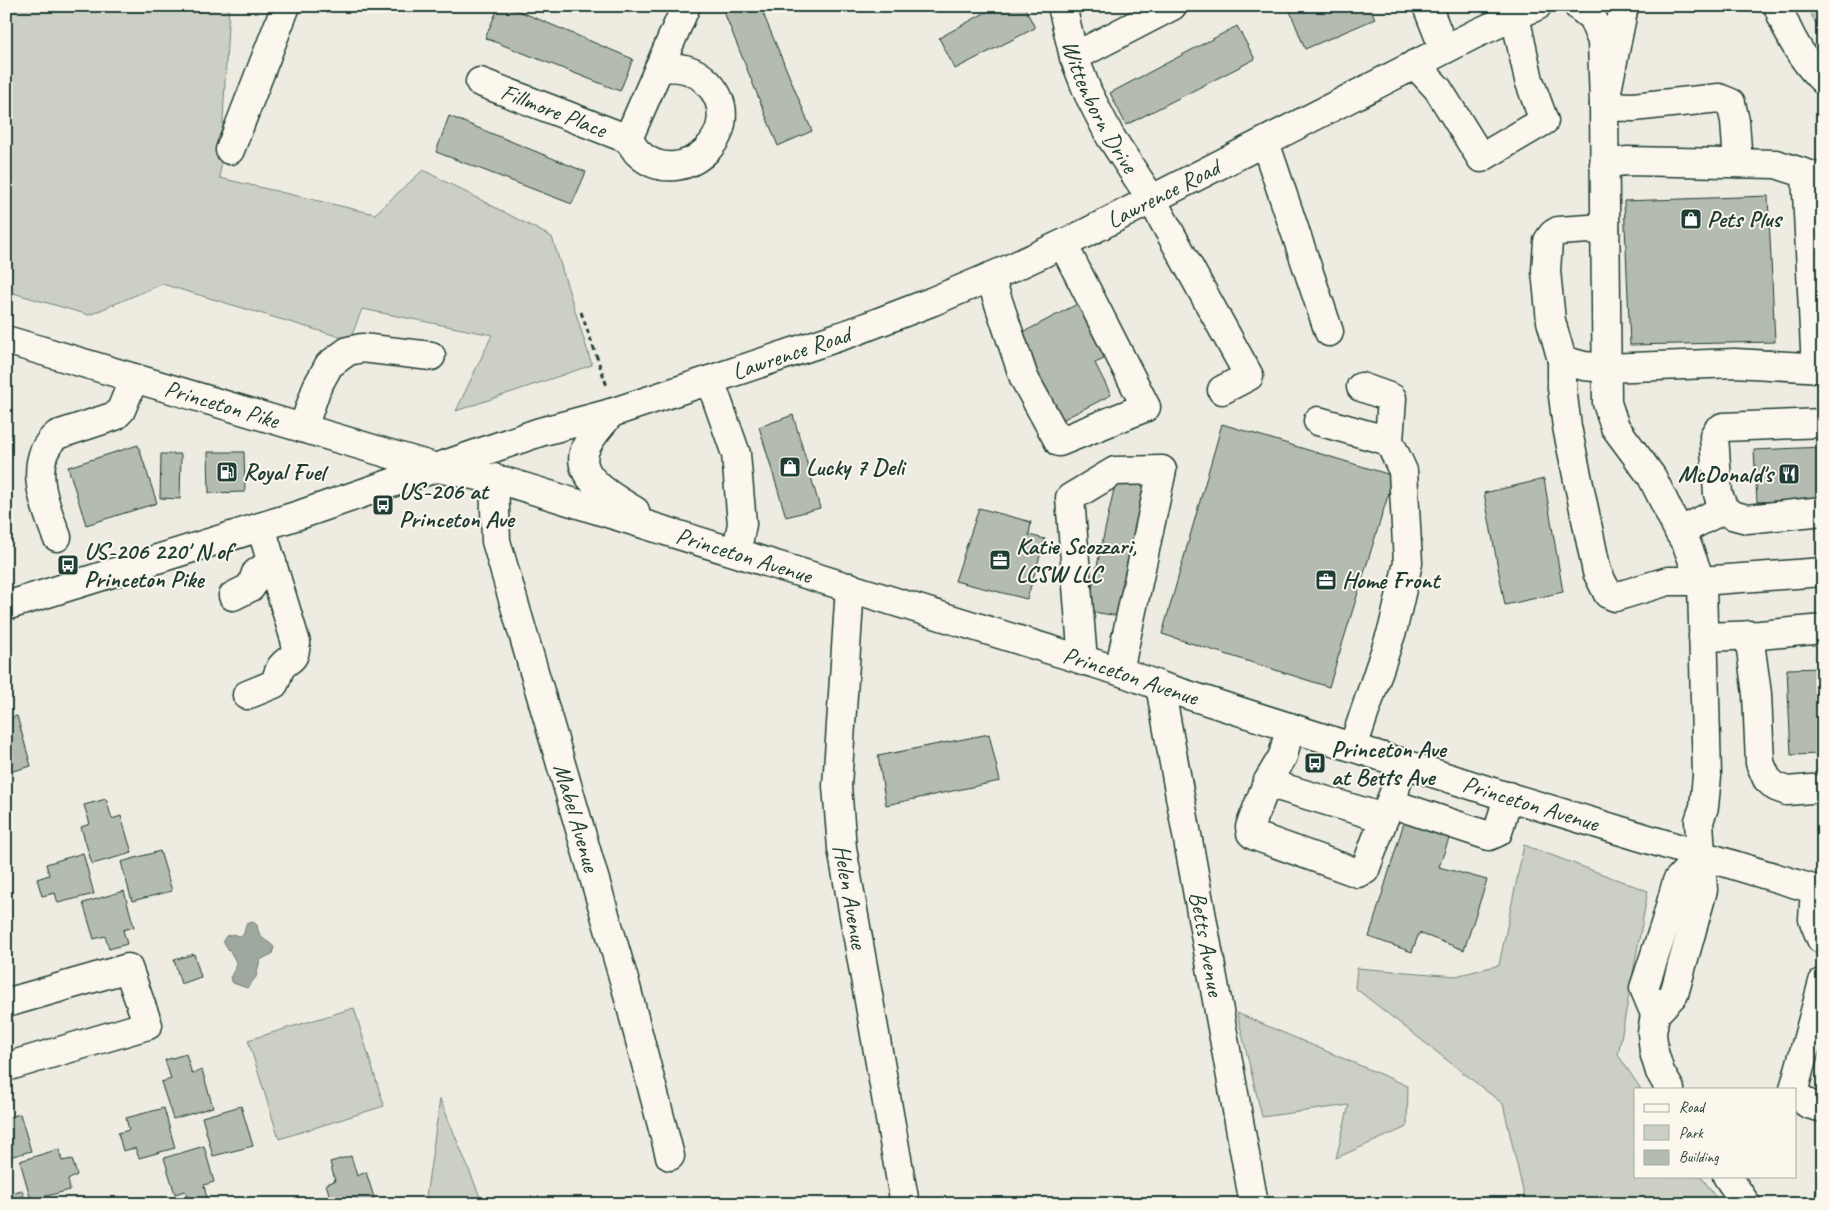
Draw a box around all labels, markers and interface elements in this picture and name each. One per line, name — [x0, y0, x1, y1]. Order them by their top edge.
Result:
street label: Wittenborn Drive — [1056, 37, 1146, 180]
street label: Fillmore Place — [497, 77, 613, 145]
street label: Lawrence Road — [1101, 151, 1227, 235]
place label: Pets Plus — [1707, 204, 1783, 234]
shop icon: Pets Plus — [1679, 207, 1703, 231]
street label: Lawrence Road — [728, 318, 857, 387]
street label: Princeton Pike — [161, 373, 284, 436]
place label: Lucky 7 Deli — [806, 452, 907, 482]
shop icon: Lucky 7 Deli — [778, 455, 802, 479]
place label: Royal Fuel — [243, 457, 329, 487]
place label: McDonald's — [1678, 459, 1776, 489]
fuel station icon: Royal Fuel — [215, 460, 239, 484]
restaurant icon: McDonald's — [1777, 462, 1801, 486]
place label: US-206 at Princeton Ave — [399, 476, 516, 534]
bus stop icon: US-206 at Princeton Ave — [371, 493, 395, 517]
street label: Princeton Avenue — [672, 520, 818, 591]
place label: Katie Scozzari, LCSW LLC — [1016, 531, 1137, 589]
place label: US-206 220' N of Princeton Pike — [84, 536, 237, 594]
office icon: Katie Scozzari, LCSW LLC — [988, 548, 1012, 572]
bus stop icon: US-206 220' N of Princeton Pike — [56, 553, 80, 577]
place label: Home Front — [1342, 565, 1442, 595]
office icon: Home Front — [1314, 568, 1338, 592]
street label: Princeton Avenue — [1059, 640, 1204, 713]
place label: Princeton Ave at Betts Ave — [1331, 734, 1448, 792]
bus stop icon: Princeton Ave at Betts Ave — [1303, 751, 1327, 775]
street label: Mabel Avenue — [547, 760, 607, 877]
street label: Princeton Avenue — [1459, 768, 1604, 839]
street label: Helen Avenue — [827, 842, 875, 953]
street label: Betts Avenue — [1183, 889, 1231, 1000]
legend — [1634, 1088, 1796, 1178]
text: Road — [1679, 1098, 1706, 1117]
text: Park — [1679, 1124, 1704, 1143]
text: Building — [1679, 1148, 1719, 1167]

